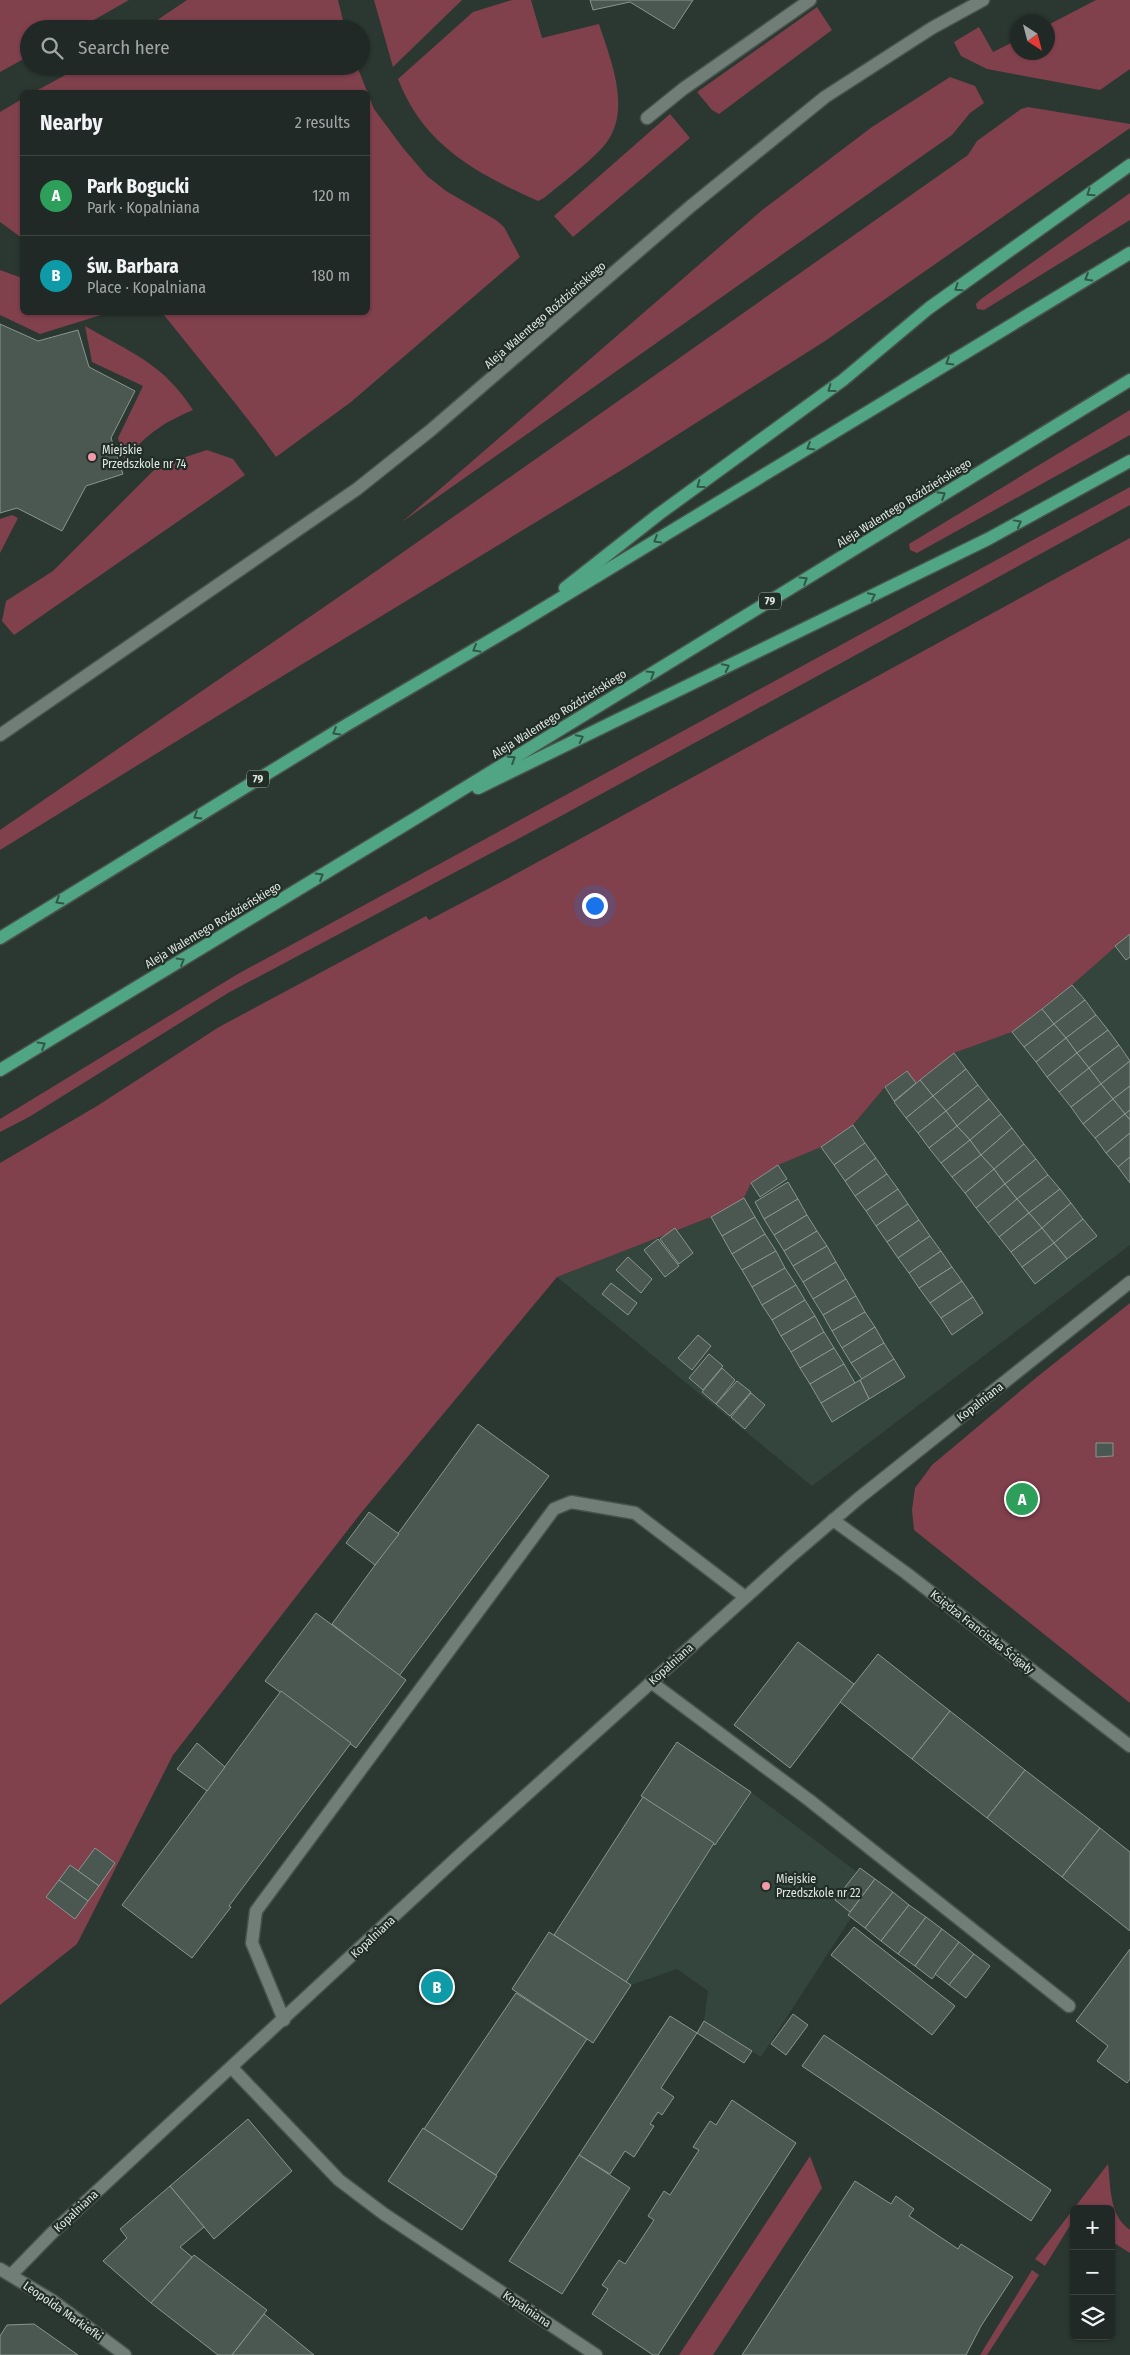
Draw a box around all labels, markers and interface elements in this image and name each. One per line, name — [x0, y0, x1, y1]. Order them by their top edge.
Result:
north arrow — [1010, 15, 1055, 60]
search box — [20, 20, 370, 75]
icon: search — [38, 34, 66, 62]
text: Search here — [78, 36, 170, 59]
text: Nearby — [40, 110, 102, 136]
text: 2 results — [295, 113, 350, 132]
text: Park Bogucki — [87, 175, 189, 198]
text: A — [52, 186, 60, 205]
text: 120 m — [312, 186, 350, 205]
one-way arrow — [1087, 188, 1096, 196]
text: Park · Kopalniana — [87, 198, 200, 217]
text: św. Barbara — [87, 255, 179, 278]
street label: Aleja Walentego Roździeńskiego — [481, 258, 609, 372]
text: B — [52, 266, 60, 285]
text: 180 m — [311, 266, 350, 285]
one-way arrow — [1085, 272, 1094, 282]
text: Place · Kopalniana — [87, 278, 206, 297]
one-way arrow — [954, 282, 964, 291]
one-way arrow — [946, 356, 955, 366]
one-way arrow — [827, 383, 837, 392]
one-way arrow — [807, 440, 816, 450]
place label: Miejskie Przedszkole nr 74 — [102, 443, 186, 471]
marker: Miejskie Przedszkole nr 74 — [86, 451, 98, 463]
street label: Aleja Walentego Roździeńskiego — [834, 456, 974, 550]
one-way arrow — [696, 479, 706, 488]
one-way arrow — [937, 492, 946, 502]
one-way arrow — [1012, 519, 1021, 529]
one-way arrow — [653, 534, 662, 544]
one-way arrow — [798, 577, 808, 586]
road number: 79 — [759, 592, 781, 610]
one-way arrow — [867, 592, 876, 602]
one-way arrow — [473, 643, 482, 653]
one-way arrow — [721, 663, 730, 673]
street label: Aleja Walentego Roździeńskiego — [489, 667, 629, 761]
one-way arrow — [645, 671, 654, 681]
one-way arrow — [333, 725, 342, 735]
one-way arrow — [575, 735, 584, 745]
one-way arrow — [507, 756, 516, 766]
road number: 79 — [247, 771, 269, 788]
one-way arrow — [194, 810, 203, 820]
one-way arrow — [314, 873, 323, 883]
street label: Aleja Walentego Roździeńskiego — [142, 879, 284, 971]
your location — [582, 893, 608, 919]
one-way arrow — [55, 895, 64, 905]
one-way arrow — [175, 957, 184, 967]
one-way arrow — [36, 1041, 45, 1051]
street label: Kopalniana — [954, 1379, 1006, 1424]
pin: A — [1006, 1480, 1038, 1518]
street label: Księdza Franciszka Ścigały — [928, 1587, 1038, 1677]
street label: Kopalniana — [646, 1640, 696, 1688]
place label: Miejskie Przedszkole nr 22 — [776, 1872, 861, 1900]
marker: Miejskie Przedszkole nr 22 — [760, 1880, 772, 1892]
street label: Kopalniana — [348, 1913, 398, 1961]
pin: B — [421, 1968, 453, 2006]
street label: Kopalniana — [51, 2187, 101, 2235]
map controls — [1070, 2205, 1115, 2340]
button: + — [1070, 2205, 1115, 2250]
button: − — [1070, 2250, 1115, 2295]
street label: Leopolda Markiefki — [21, 2278, 105, 2344]
street label: Kopalniana — [500, 2288, 554, 2330]
button: layers — [1070, 2295, 1115, 2340]

